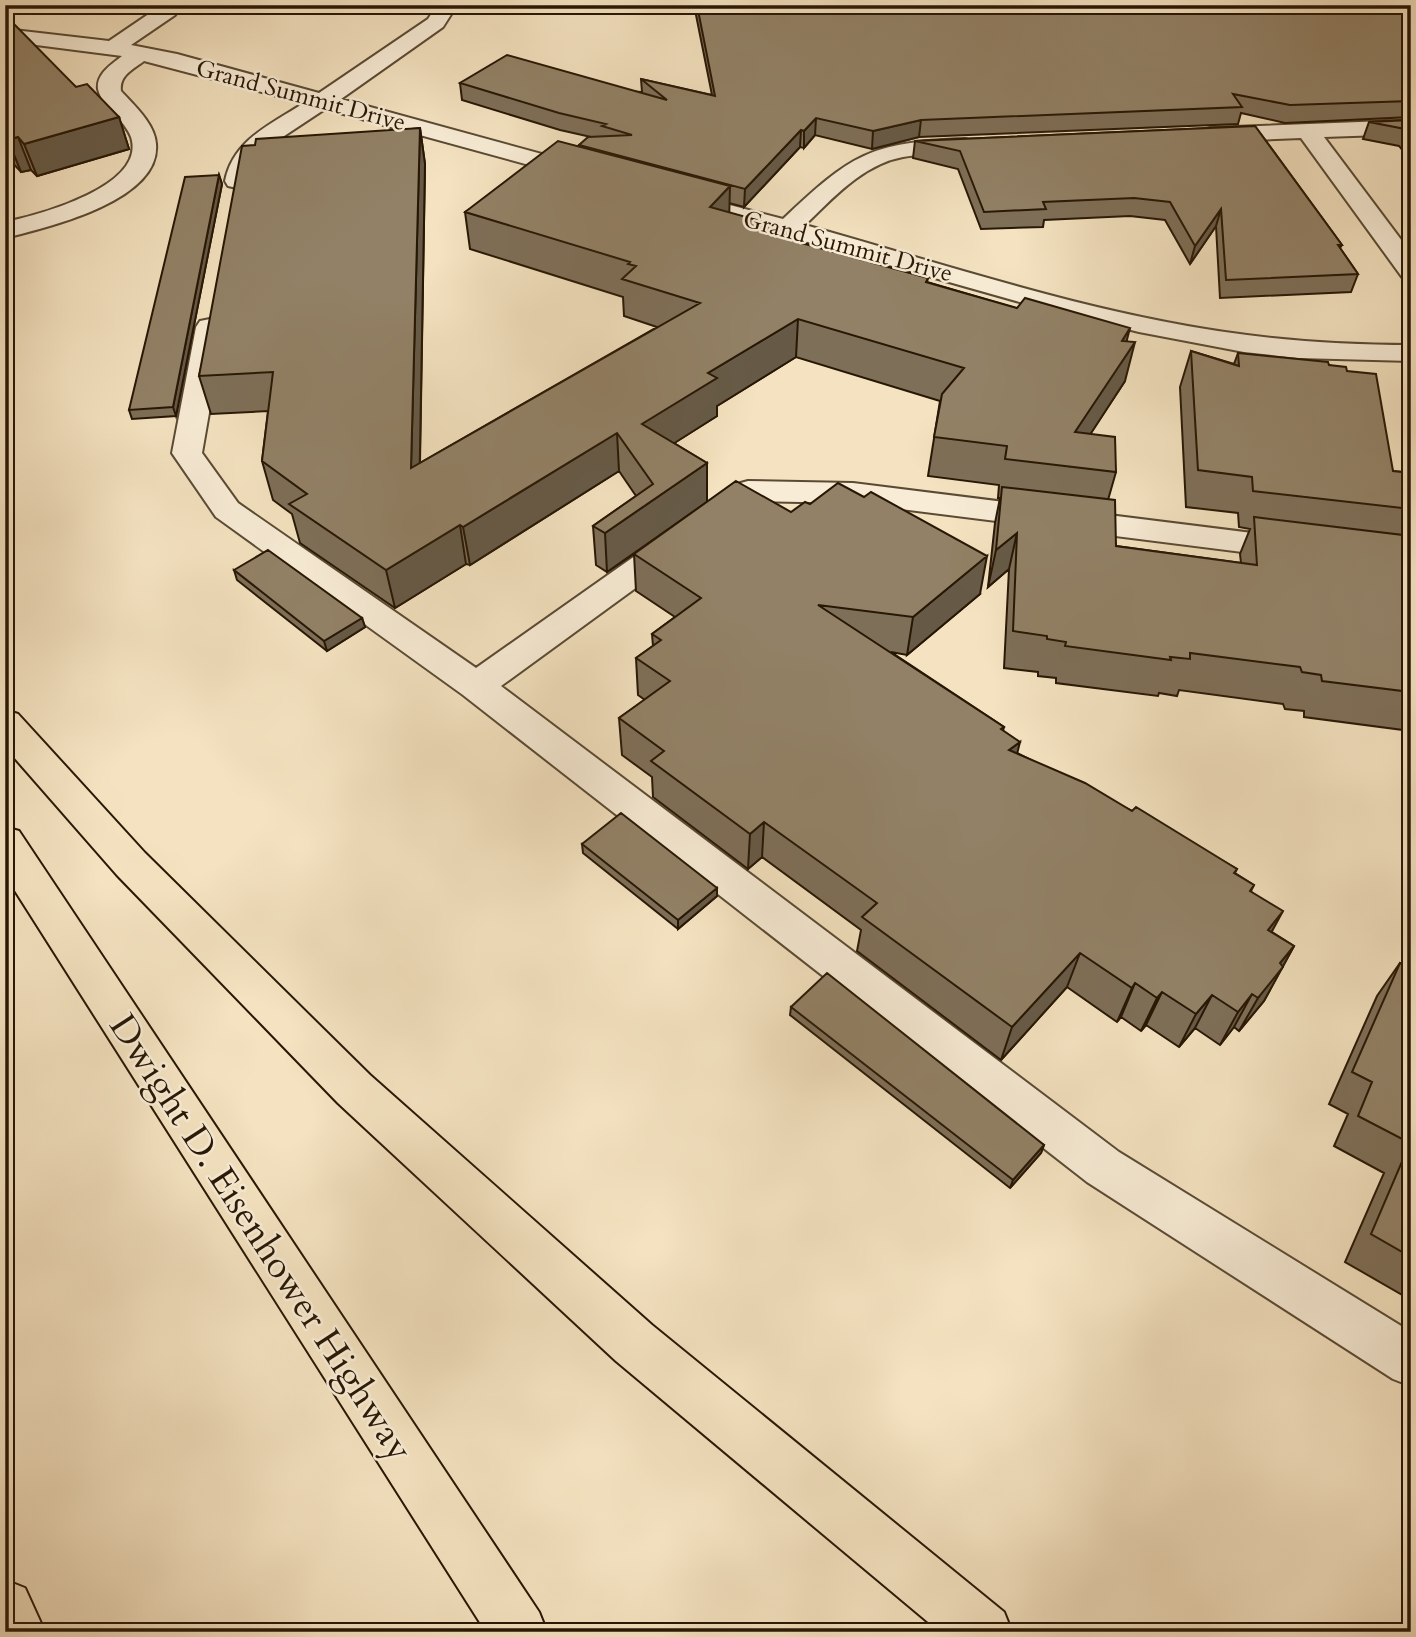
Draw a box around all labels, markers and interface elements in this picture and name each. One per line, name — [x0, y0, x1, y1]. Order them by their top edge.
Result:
street label: Grand Summit Drive — [192, 52, 409, 139]
street label: Grand Summit Drive — [739, 203, 956, 290]
street label: Dwight D. Eisenhower Highway — [98, 1004, 425, 1471]

